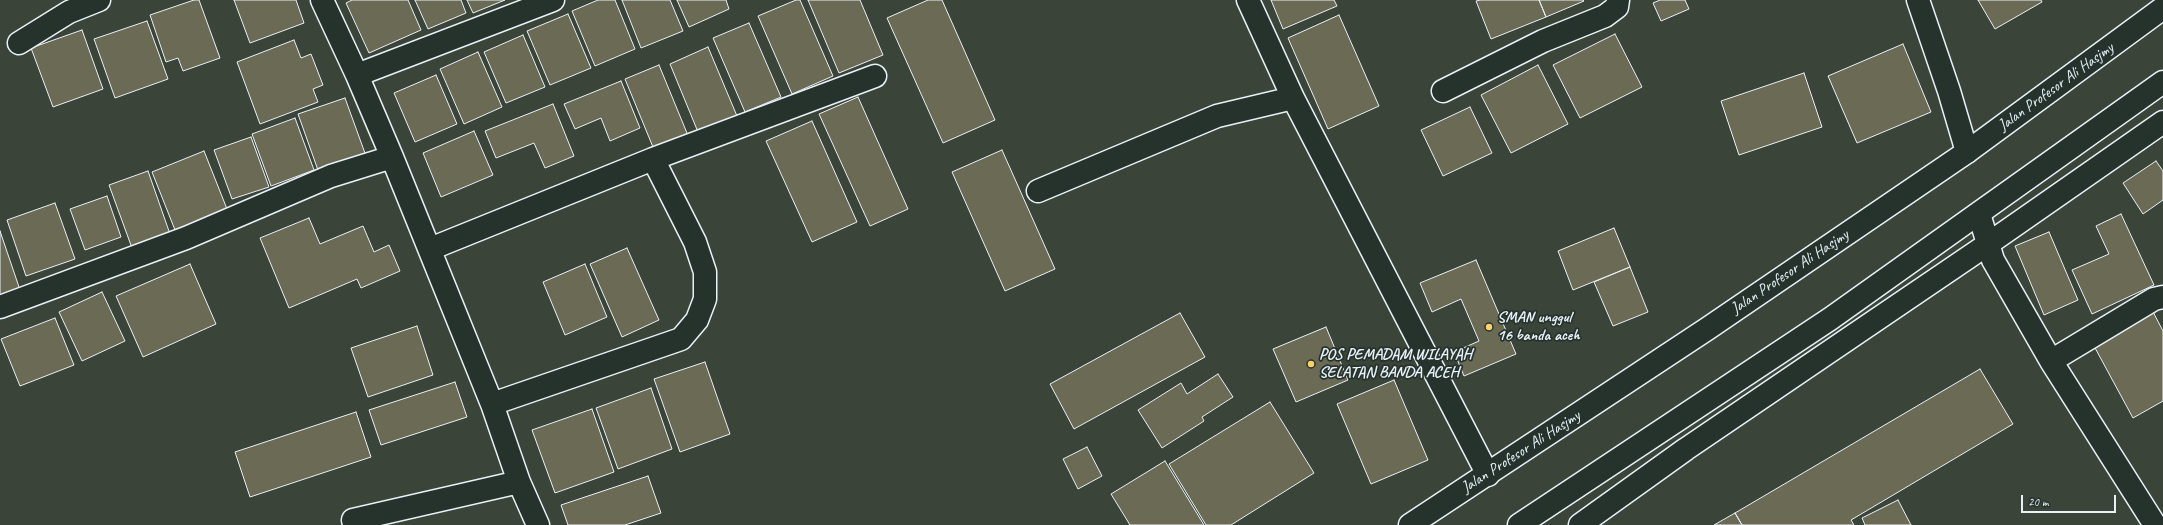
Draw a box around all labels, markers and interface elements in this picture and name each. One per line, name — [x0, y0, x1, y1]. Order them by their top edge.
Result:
street label: Jalan Profesor Ali Hasjmy — [1995, 39, 2117, 135]
street label: Jalan Profesor Ali Hasjmy — [1727, 225, 1853, 319]
place label: SMAN unggul 16 banda aceh — [1497, 308, 1580, 346]
marker: SMAN unggul 16 banda aceh — [1484, 322, 1494, 332]
place label: POS PEMADAM WILAYAH SELATAN BANDA ACEH — [1319, 345, 1472, 383]
marker: POS PEMADAM WILAYAH SELATAN BANDA ACEH — [1306, 359, 1316, 369]
street label: Jalan Profesor Ali Hasjmy — [1458, 406, 1584, 498]
scale bar — [2023, 487, 2118, 513]
text: 20 m — [2028, 494, 2048, 510]

